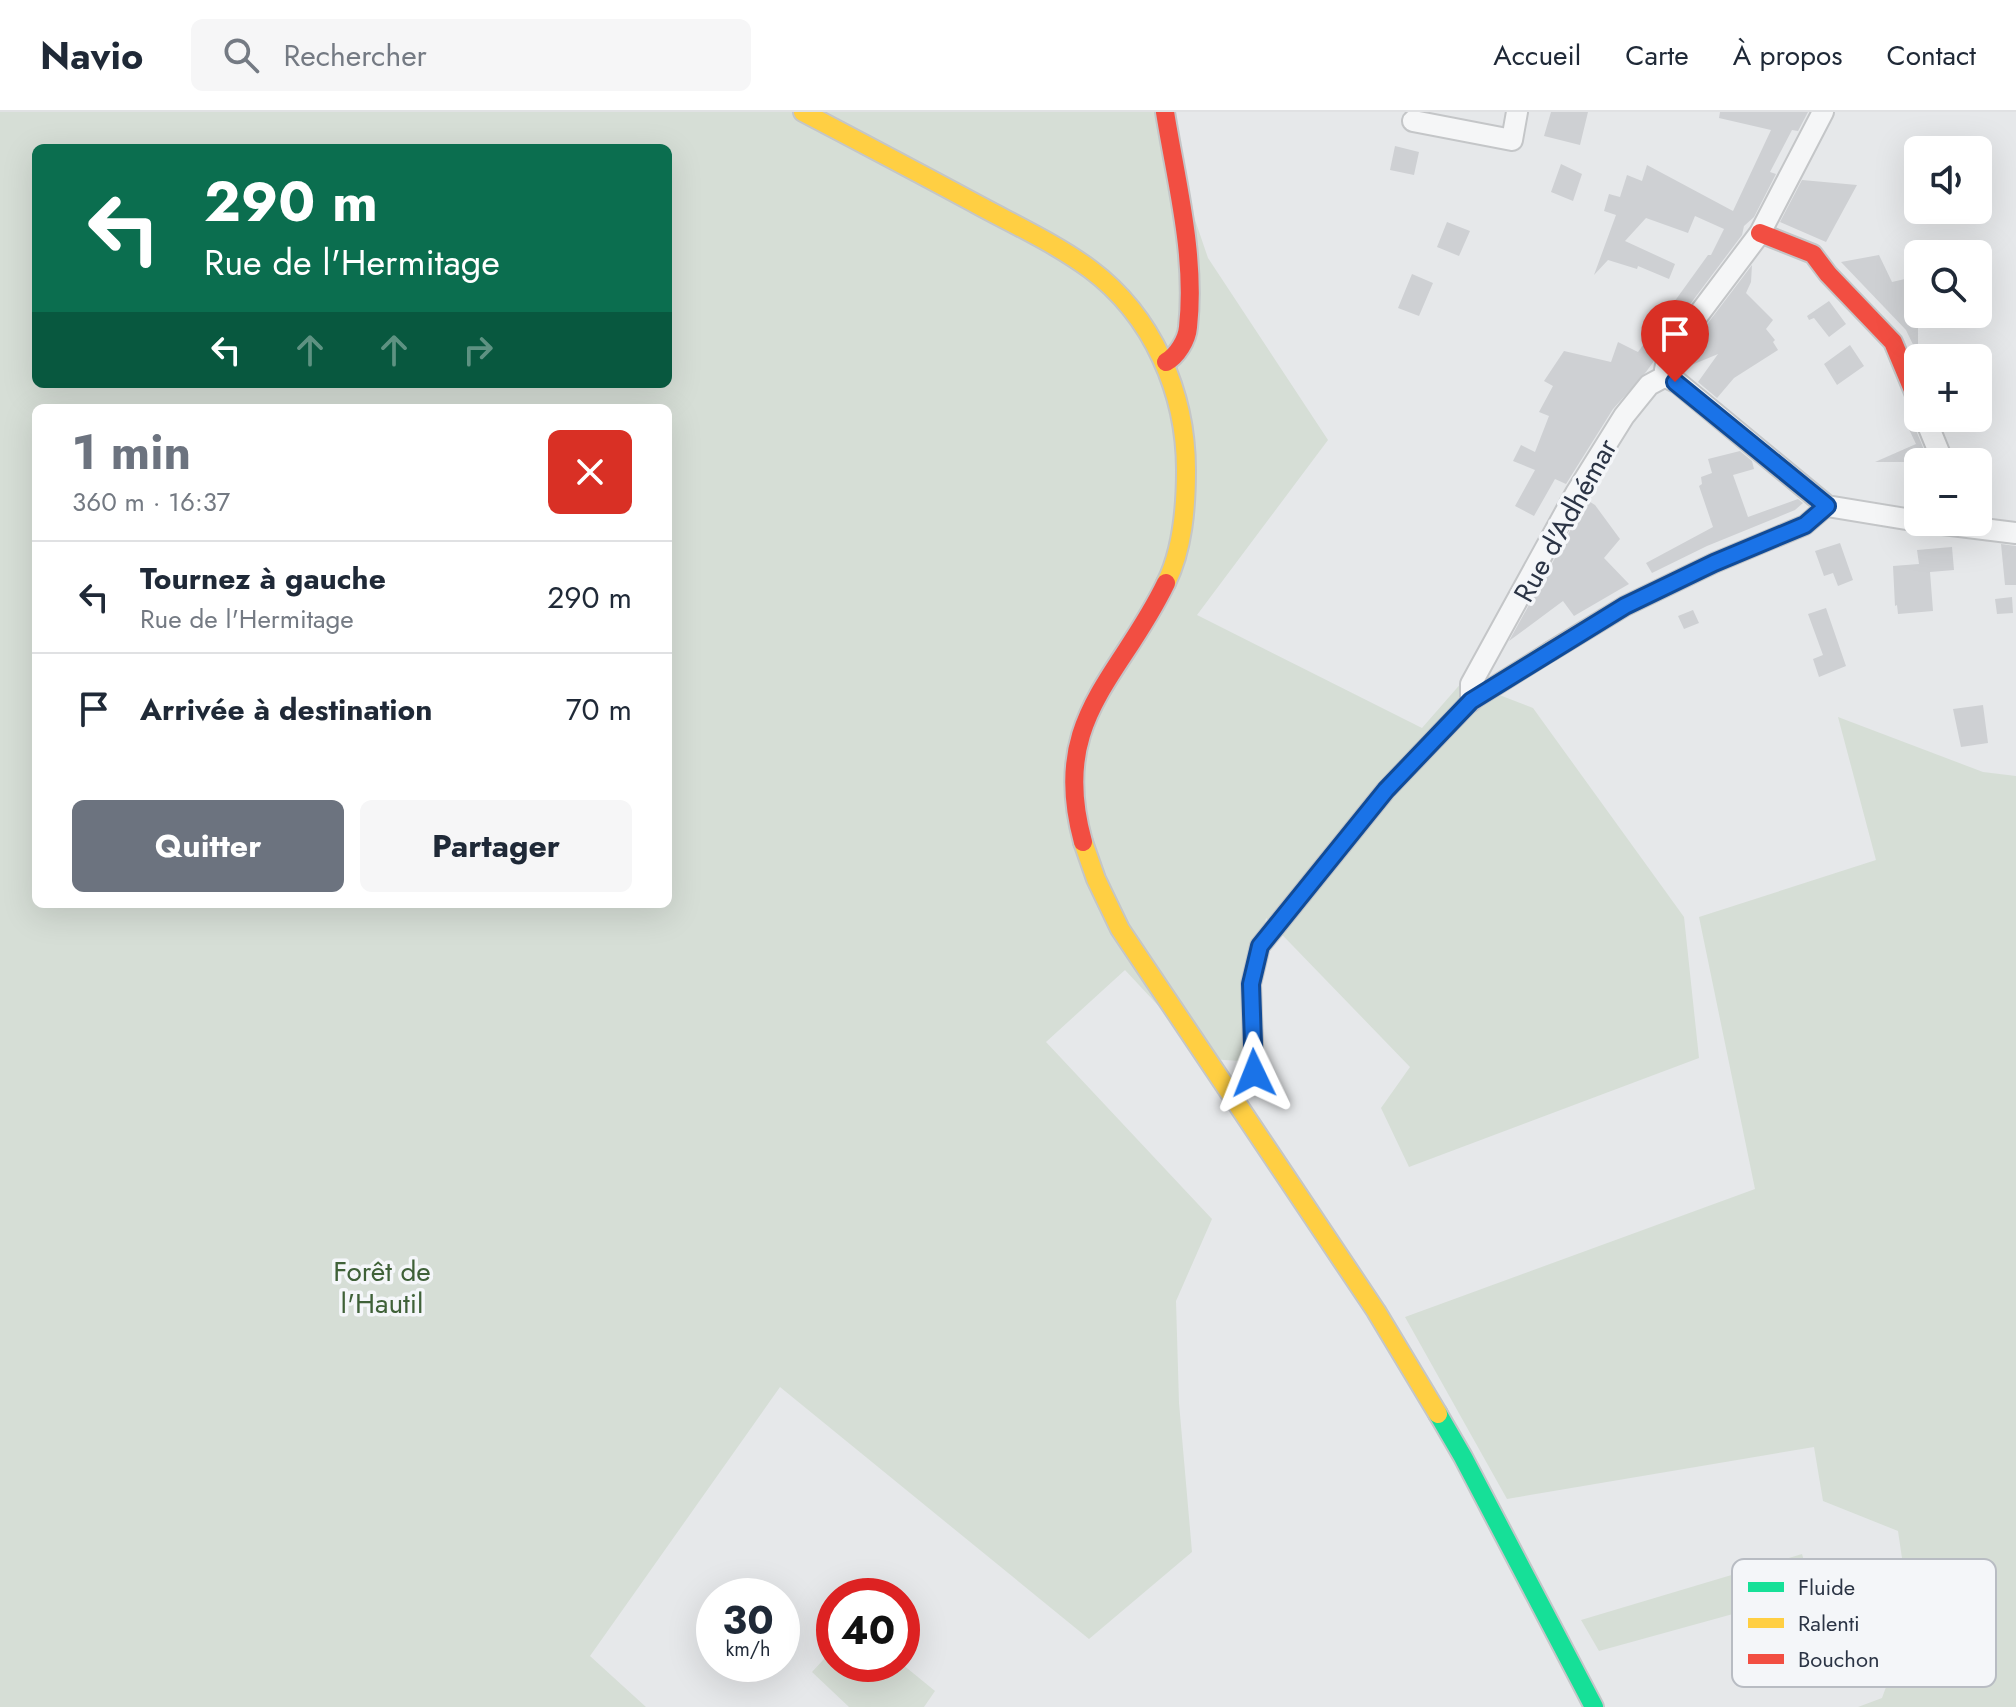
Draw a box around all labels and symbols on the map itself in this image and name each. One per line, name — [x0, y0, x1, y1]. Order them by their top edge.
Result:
pin — [1641, 300, 1709, 382]
street label: Rue d'Adhémar — [1504, 431, 1628, 610]
position arrow — [1212, 1031, 1296, 1115]
park label: Forêt de l'Hautil — [333, 1251, 431, 1324]
legend — [1732, 1559, 1996, 1687]
text: Fluide — [1798, 1571, 1855, 1603]
speed limit sign: 40 — [816, 1578, 920, 1682]
text: Ralenti — [1798, 1607, 1860, 1639]
text: Bouchon — [1798, 1643, 1879, 1675]

